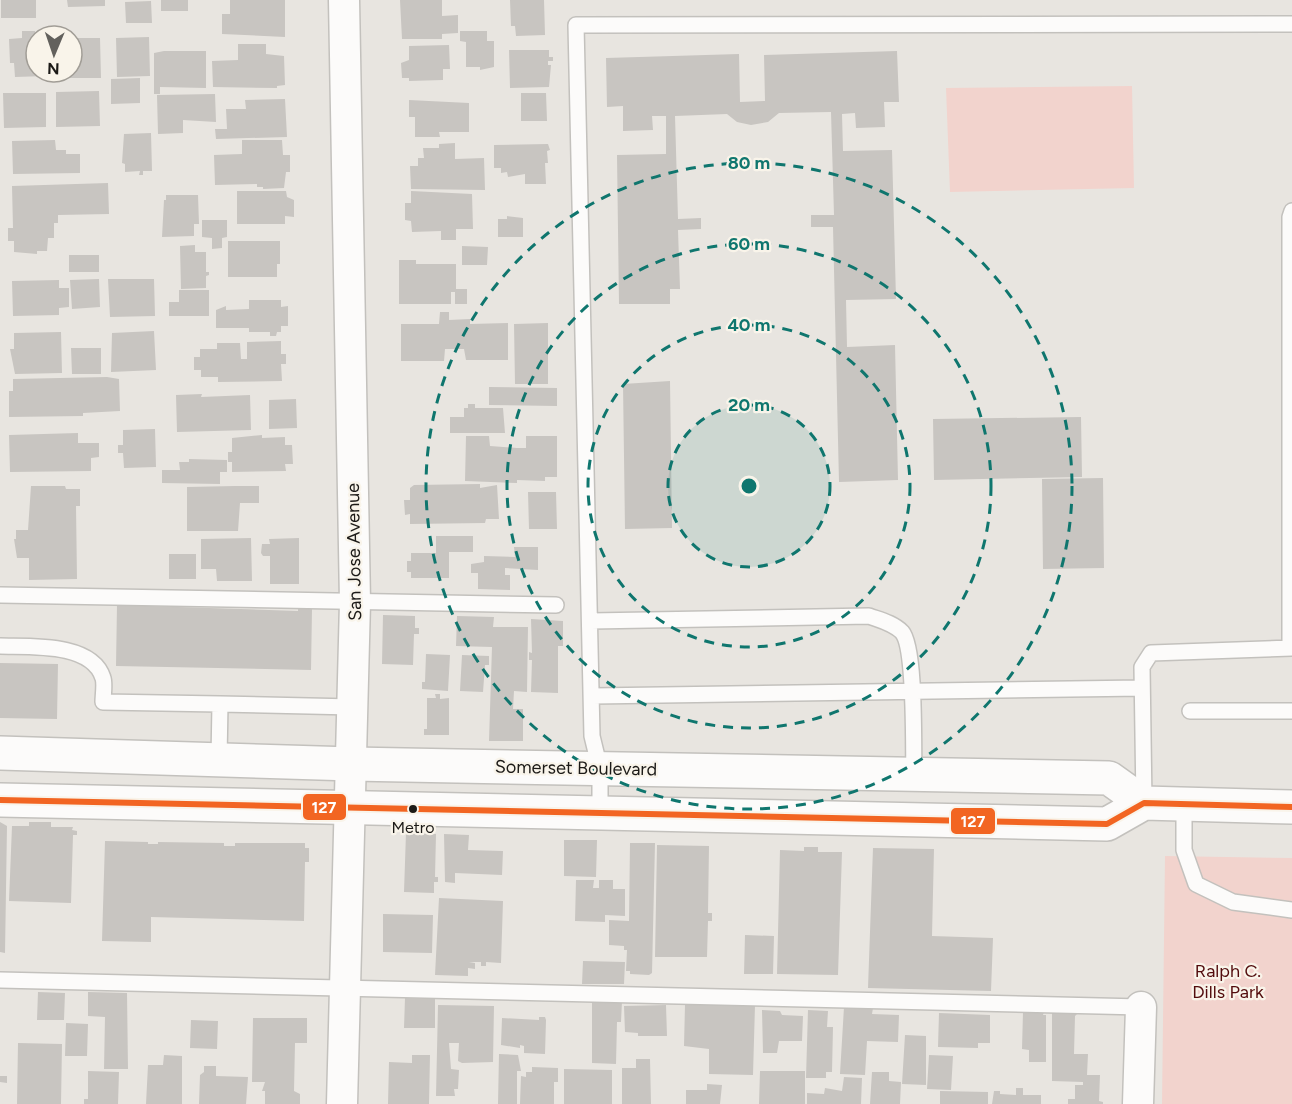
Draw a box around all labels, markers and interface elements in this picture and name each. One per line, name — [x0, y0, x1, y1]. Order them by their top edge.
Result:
north arrow — [24, 24, 84, 84]
text: N — [47, 59, 60, 78]
text: 80 m — [728, 152, 770, 174]
text: 60 m — [728, 233, 770, 255]
text: 40 m — [727, 314, 771, 336]
text: 20 m — [728, 394, 770, 416]
centre of rings — [739, 476, 759, 496]
street label: San Jose Avenue — [342, 483, 366, 621]
street label: Somerset Boulevard — [495, 756, 657, 780]
line badge: 127 — [302, 793, 347, 821]
text: 127 — [312, 798, 337, 817]
marker: Metro — [407, 803, 419, 815]
line badge: 127 — [950, 807, 996, 835]
text: 127 — [961, 812, 986, 831]
place label: Metro — [391, 818, 435, 837]
park label: Ralph C. Dills Park — [1192, 960, 1264, 1003]

